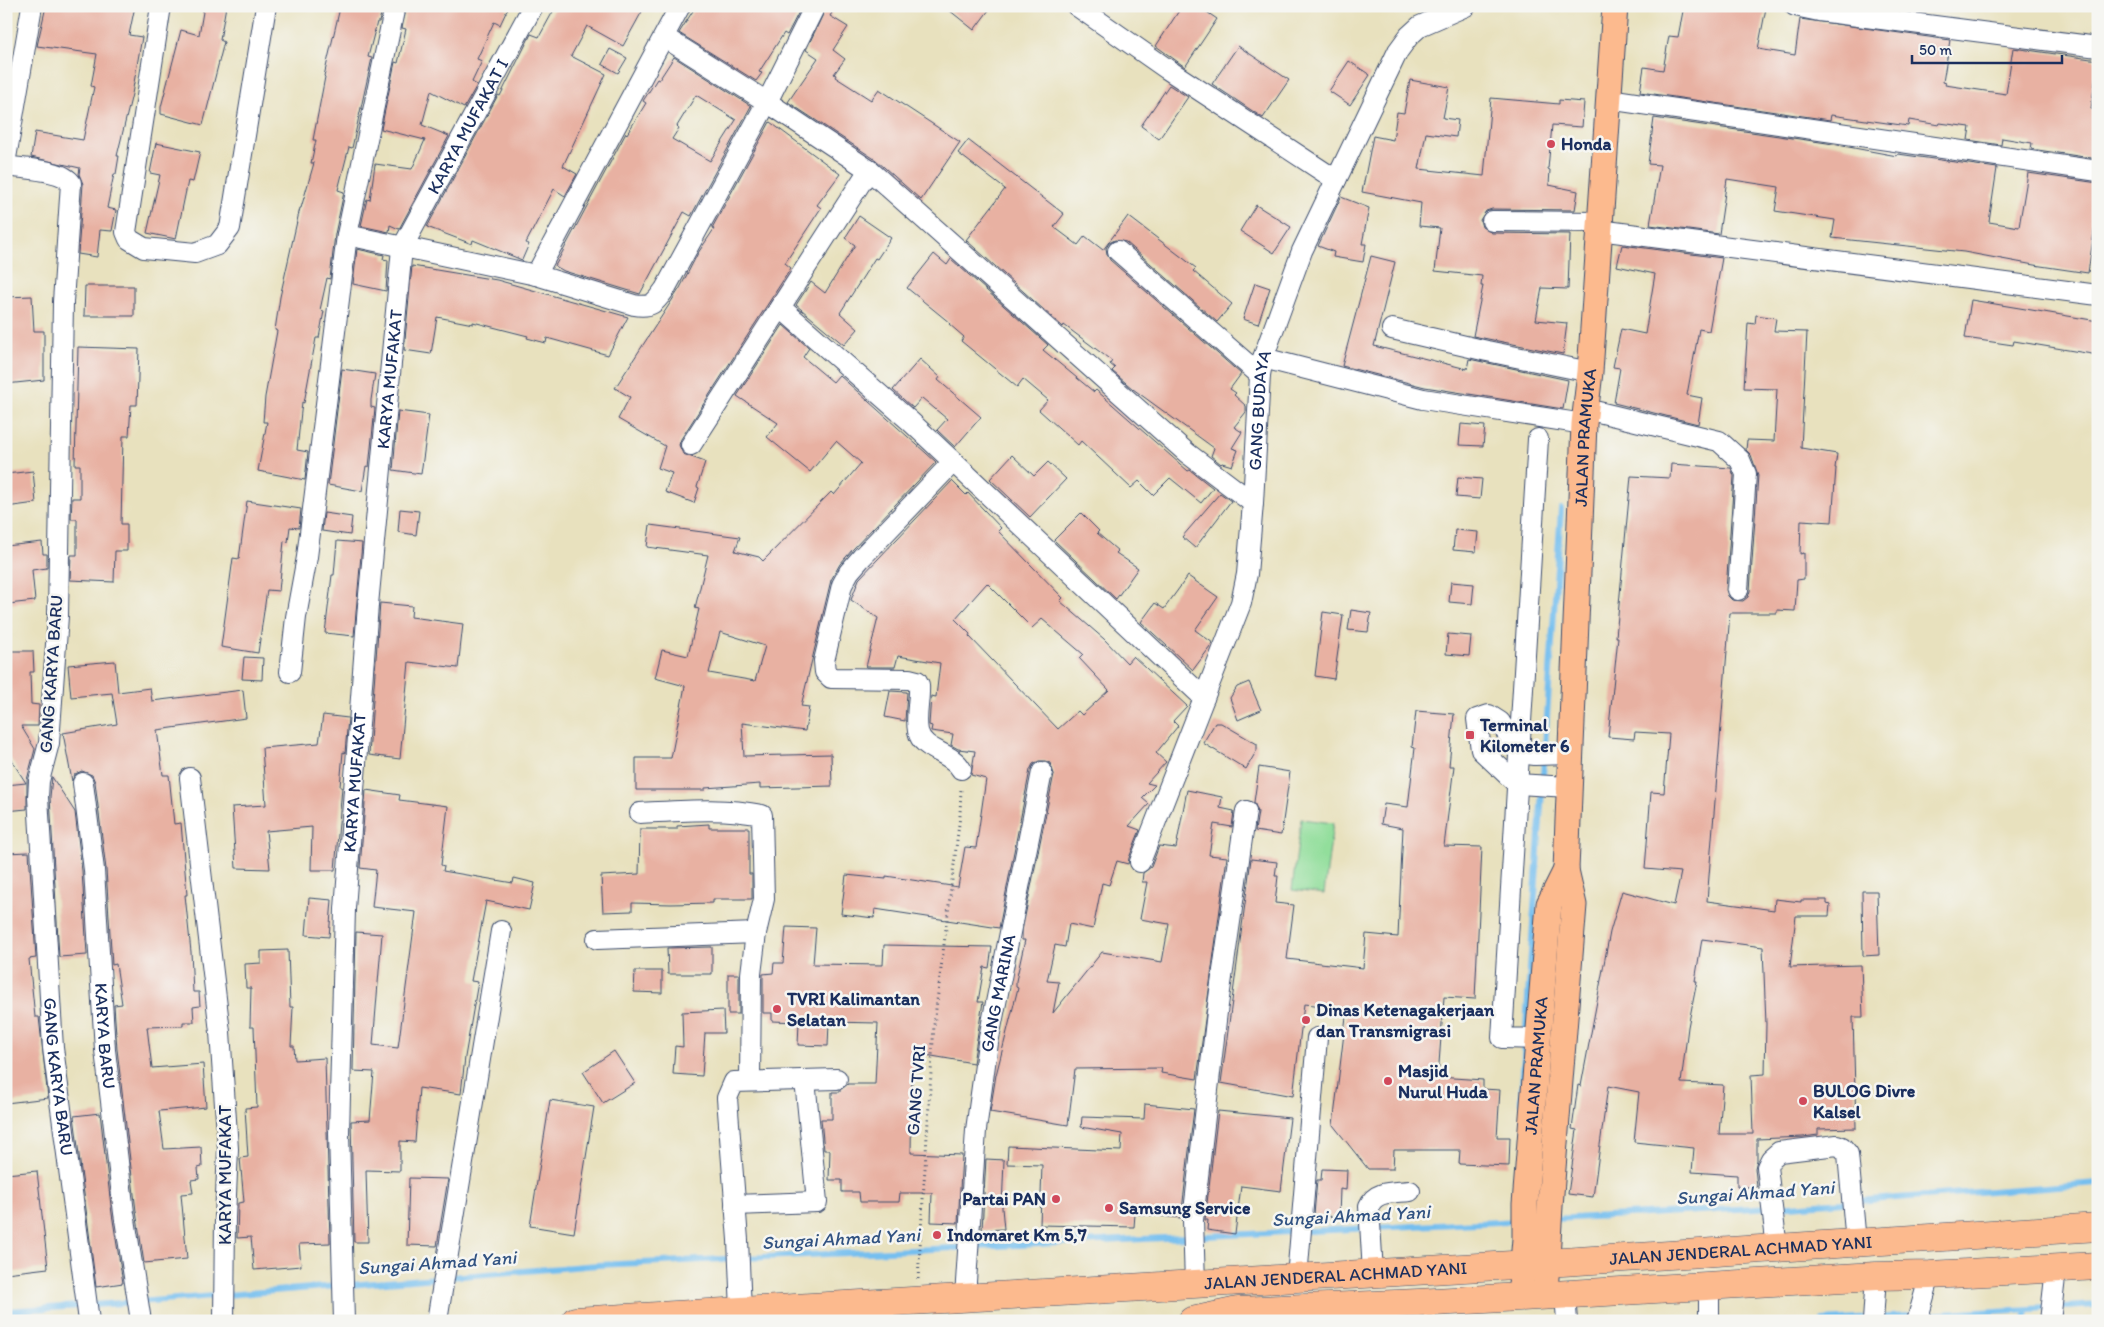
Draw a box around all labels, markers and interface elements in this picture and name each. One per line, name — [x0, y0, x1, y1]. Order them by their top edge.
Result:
scale bar — [1912, 32, 2062, 64]
text: 50 m — [1919, 41, 1952, 59]
street label: KARYA MUFAKAT I — [422, 55, 513, 198]
place label: Honda — [1561, 133, 1611, 155]
marker: Honda — [1545, 138, 1557, 150]
street label: KARYA MUFAKAT — [372, 308, 407, 450]
street label: GANG BUDAYA — [1244, 346, 1276, 471]
street label: JALAN PRAMUKA — [1570, 367, 1601, 507]
street label: GANG KARYA BARU — [34, 594, 68, 754]
street label: KARYA MUFAKAT — [338, 712, 371, 853]
place label: Terminal Kilometer 6 — [1479, 714, 1570, 757]
marker: Terminal Kilometer 6 — [1464, 729, 1476, 741]
street label: GANG MARINA — [976, 932, 1021, 1053]
street label: KARYA BARU — [90, 982, 120, 1090]
place label: TVRI Kalimantan Selatan — [786, 988, 920, 1031]
street label: JALAN PRAMUKA — [1520, 995, 1553, 1136]
street label: GANG KARYA BARU — [39, 997, 78, 1157]
place label: Dinas Ketenagakerjaan dan Transmigrasi — [1316, 999, 1495, 1042]
marker: TVRI Kalimantan Selatan — [771, 1003, 783, 1015]
marker: Dinas Ketenagakerjaan dan Transmigrasi — [1300, 1014, 1312, 1026]
street label: GANG TVRI — [902, 1044, 930, 1136]
place label: Masjid Nurul Huda — [1398, 1060, 1488, 1103]
marker: Masjid Nurul Huda — [1382, 1075, 1394, 1087]
place label: BULOG Divre Kalsel — [1813, 1080, 1916, 1123]
marker: BULOG Divre Kalsel — [1797, 1095, 1809, 1107]
street label: KARYA MUFAKAT — [214, 1105, 236, 1245]
water label: Sungai Ahmad Yani — [1675, 1175, 1837, 1209]
place label: Partai PAN — [962, 1188, 1046, 1210]
marker: Partai PAN — [1050, 1193, 1062, 1205]
place label: Samsung Service — [1119, 1197, 1251, 1219]
water label: Sungai Ahmad Yani — [1271, 1200, 1433, 1231]
marker: Samsung Service — [1103, 1202, 1115, 1214]
water label: Sungai Ahmad Yani — [761, 1223, 923, 1254]
place label: Indomaret Km 5,7 — [947, 1224, 1087, 1246]
marker: Indomaret Km 5,7 — [931, 1229, 943, 1241]
street label: JALAN JENDERAL ACHMAD YANI — [1609, 1231, 1873, 1270]
water label: Sungai Ahmad Yani — [357, 1245, 519, 1279]
street label: JALAN JENDERAL ACHMAD YANI — [1203, 1257, 1468, 1294]

